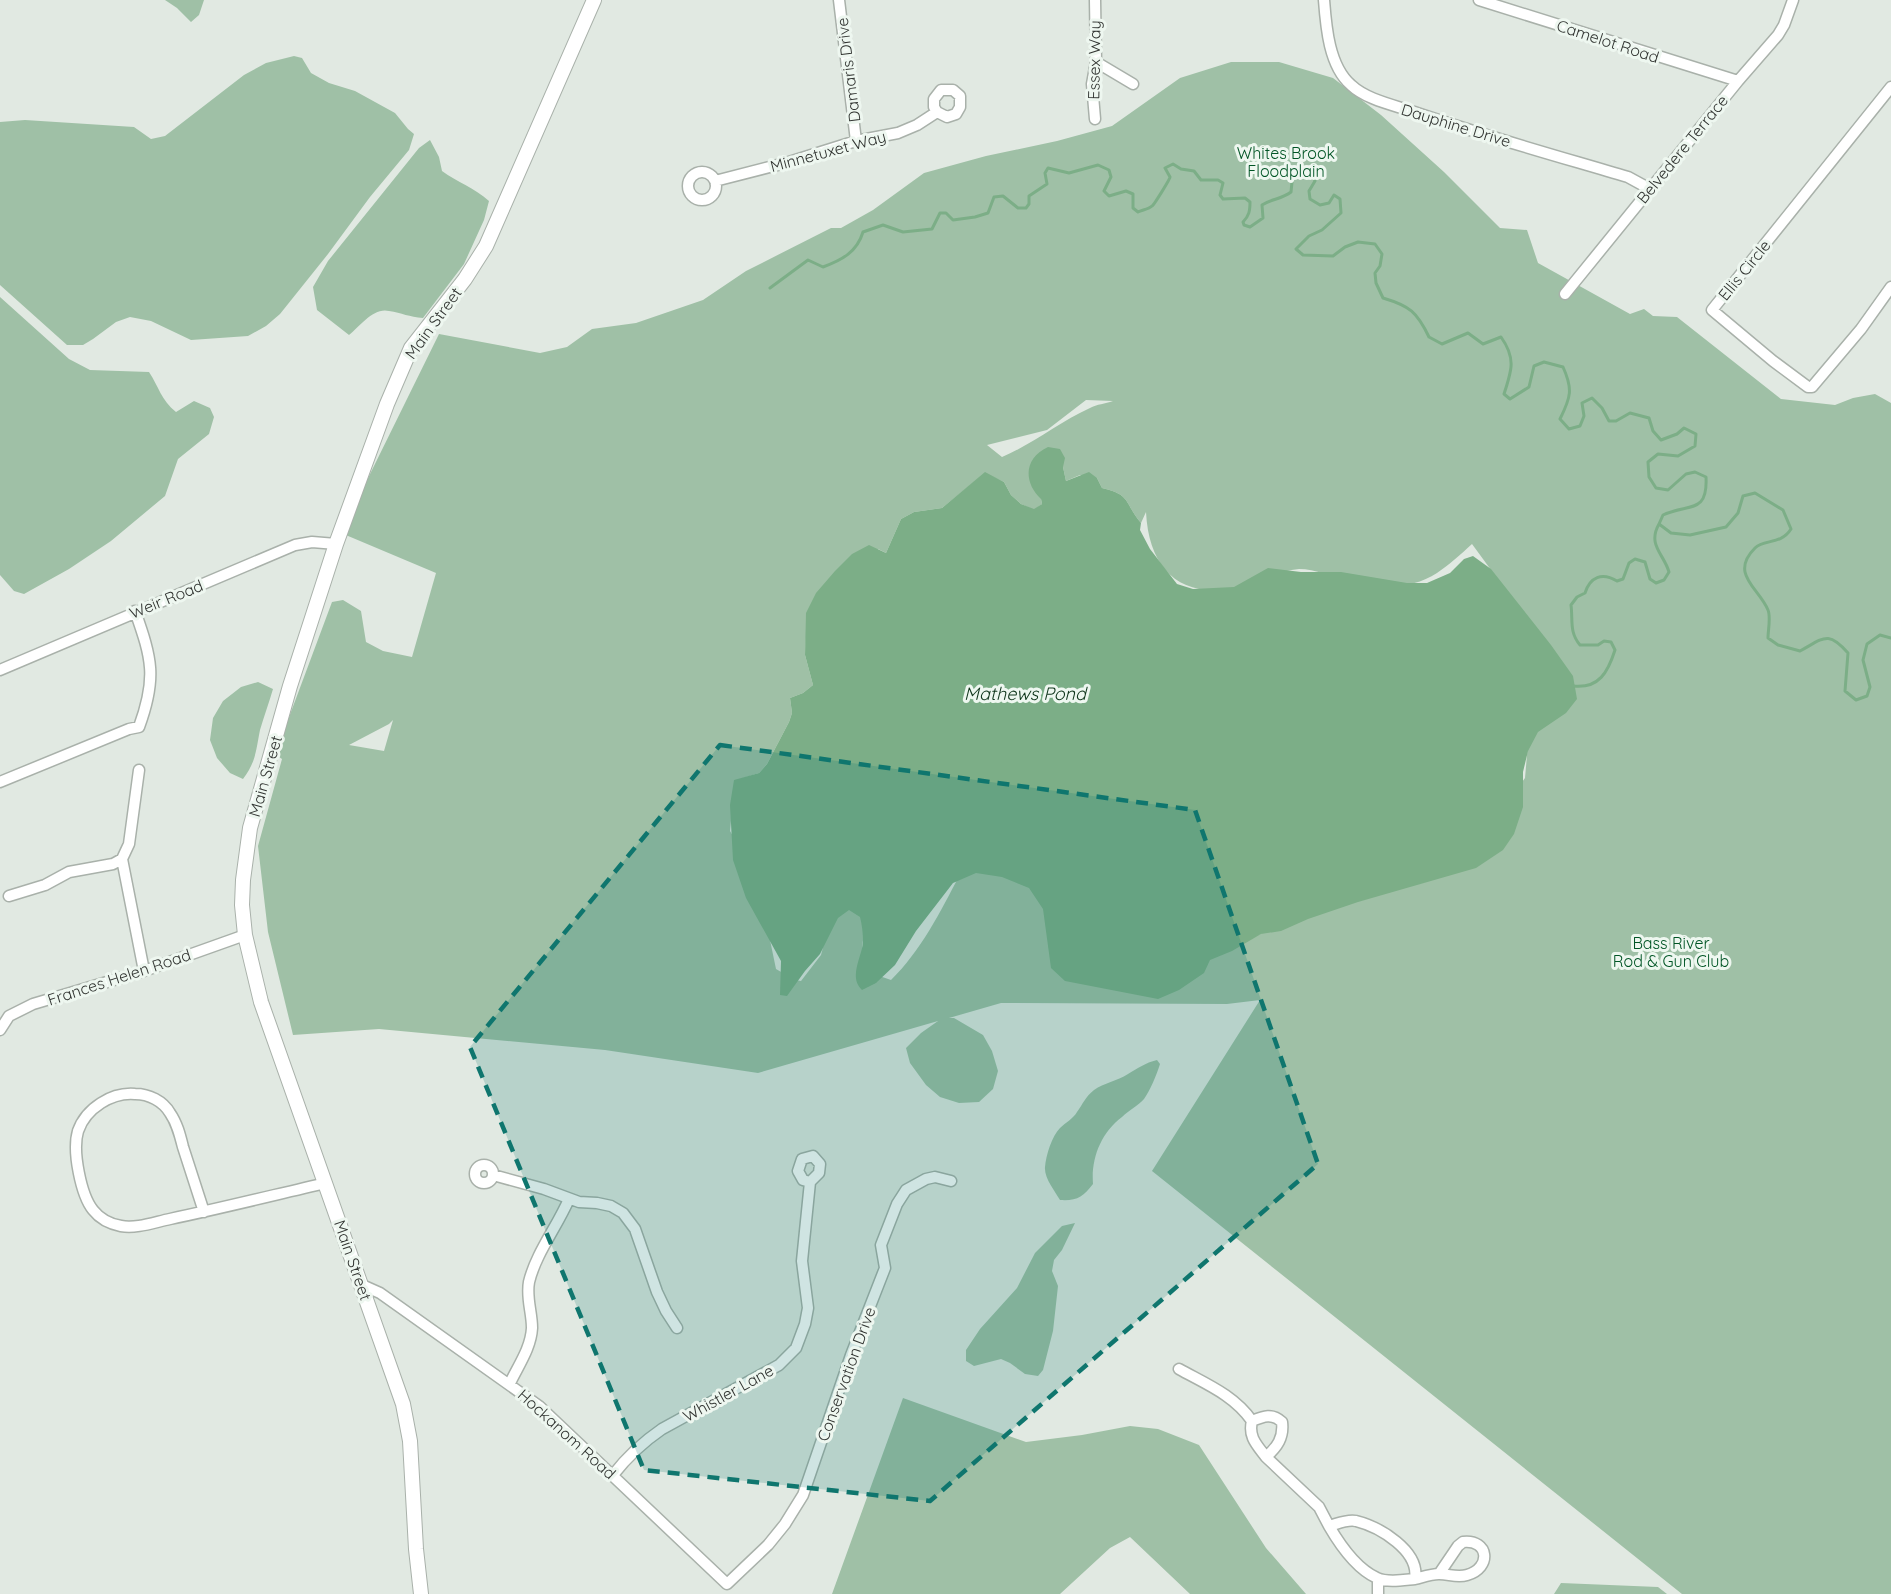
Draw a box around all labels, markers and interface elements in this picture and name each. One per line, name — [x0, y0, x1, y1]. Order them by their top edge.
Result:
street label: Camelot Road — [1554, 15, 1662, 67]
street label: Damaris Drive — [832, 16, 864, 124]
street label: Essex Way — [1083, 20, 1105, 100]
street label: Belvedere Terrace — [1632, 91, 1732, 207]
street label: Dauphine Drive — [1399, 99, 1513, 151]
street label: Minnetuxet Way — [768, 126, 888, 176]
park label: Whites Brook Floodplain — [1237, 143, 1335, 181]
street label: Ellis Circle — [1713, 236, 1775, 304]
street label: Main Street — [400, 283, 466, 363]
street label: Weir Road — [126, 575, 206, 623]
water label: Mathews Pond — [964, 682, 1088, 705]
street label: Main Street — [244, 733, 286, 819]
park label: Bass River Rod & Gun Club — [1613, 933, 1729, 971]
street label: Frances Helen Road — [45, 944, 193, 1010]
street label: Main Street — [330, 1217, 376, 1303]
street label: Conservation Drive — [812, 1304, 880, 1444]
street label: Whistler Lane — [679, 1360, 777, 1426]
street label: Hockanom Road — [514, 1385, 620, 1483]

